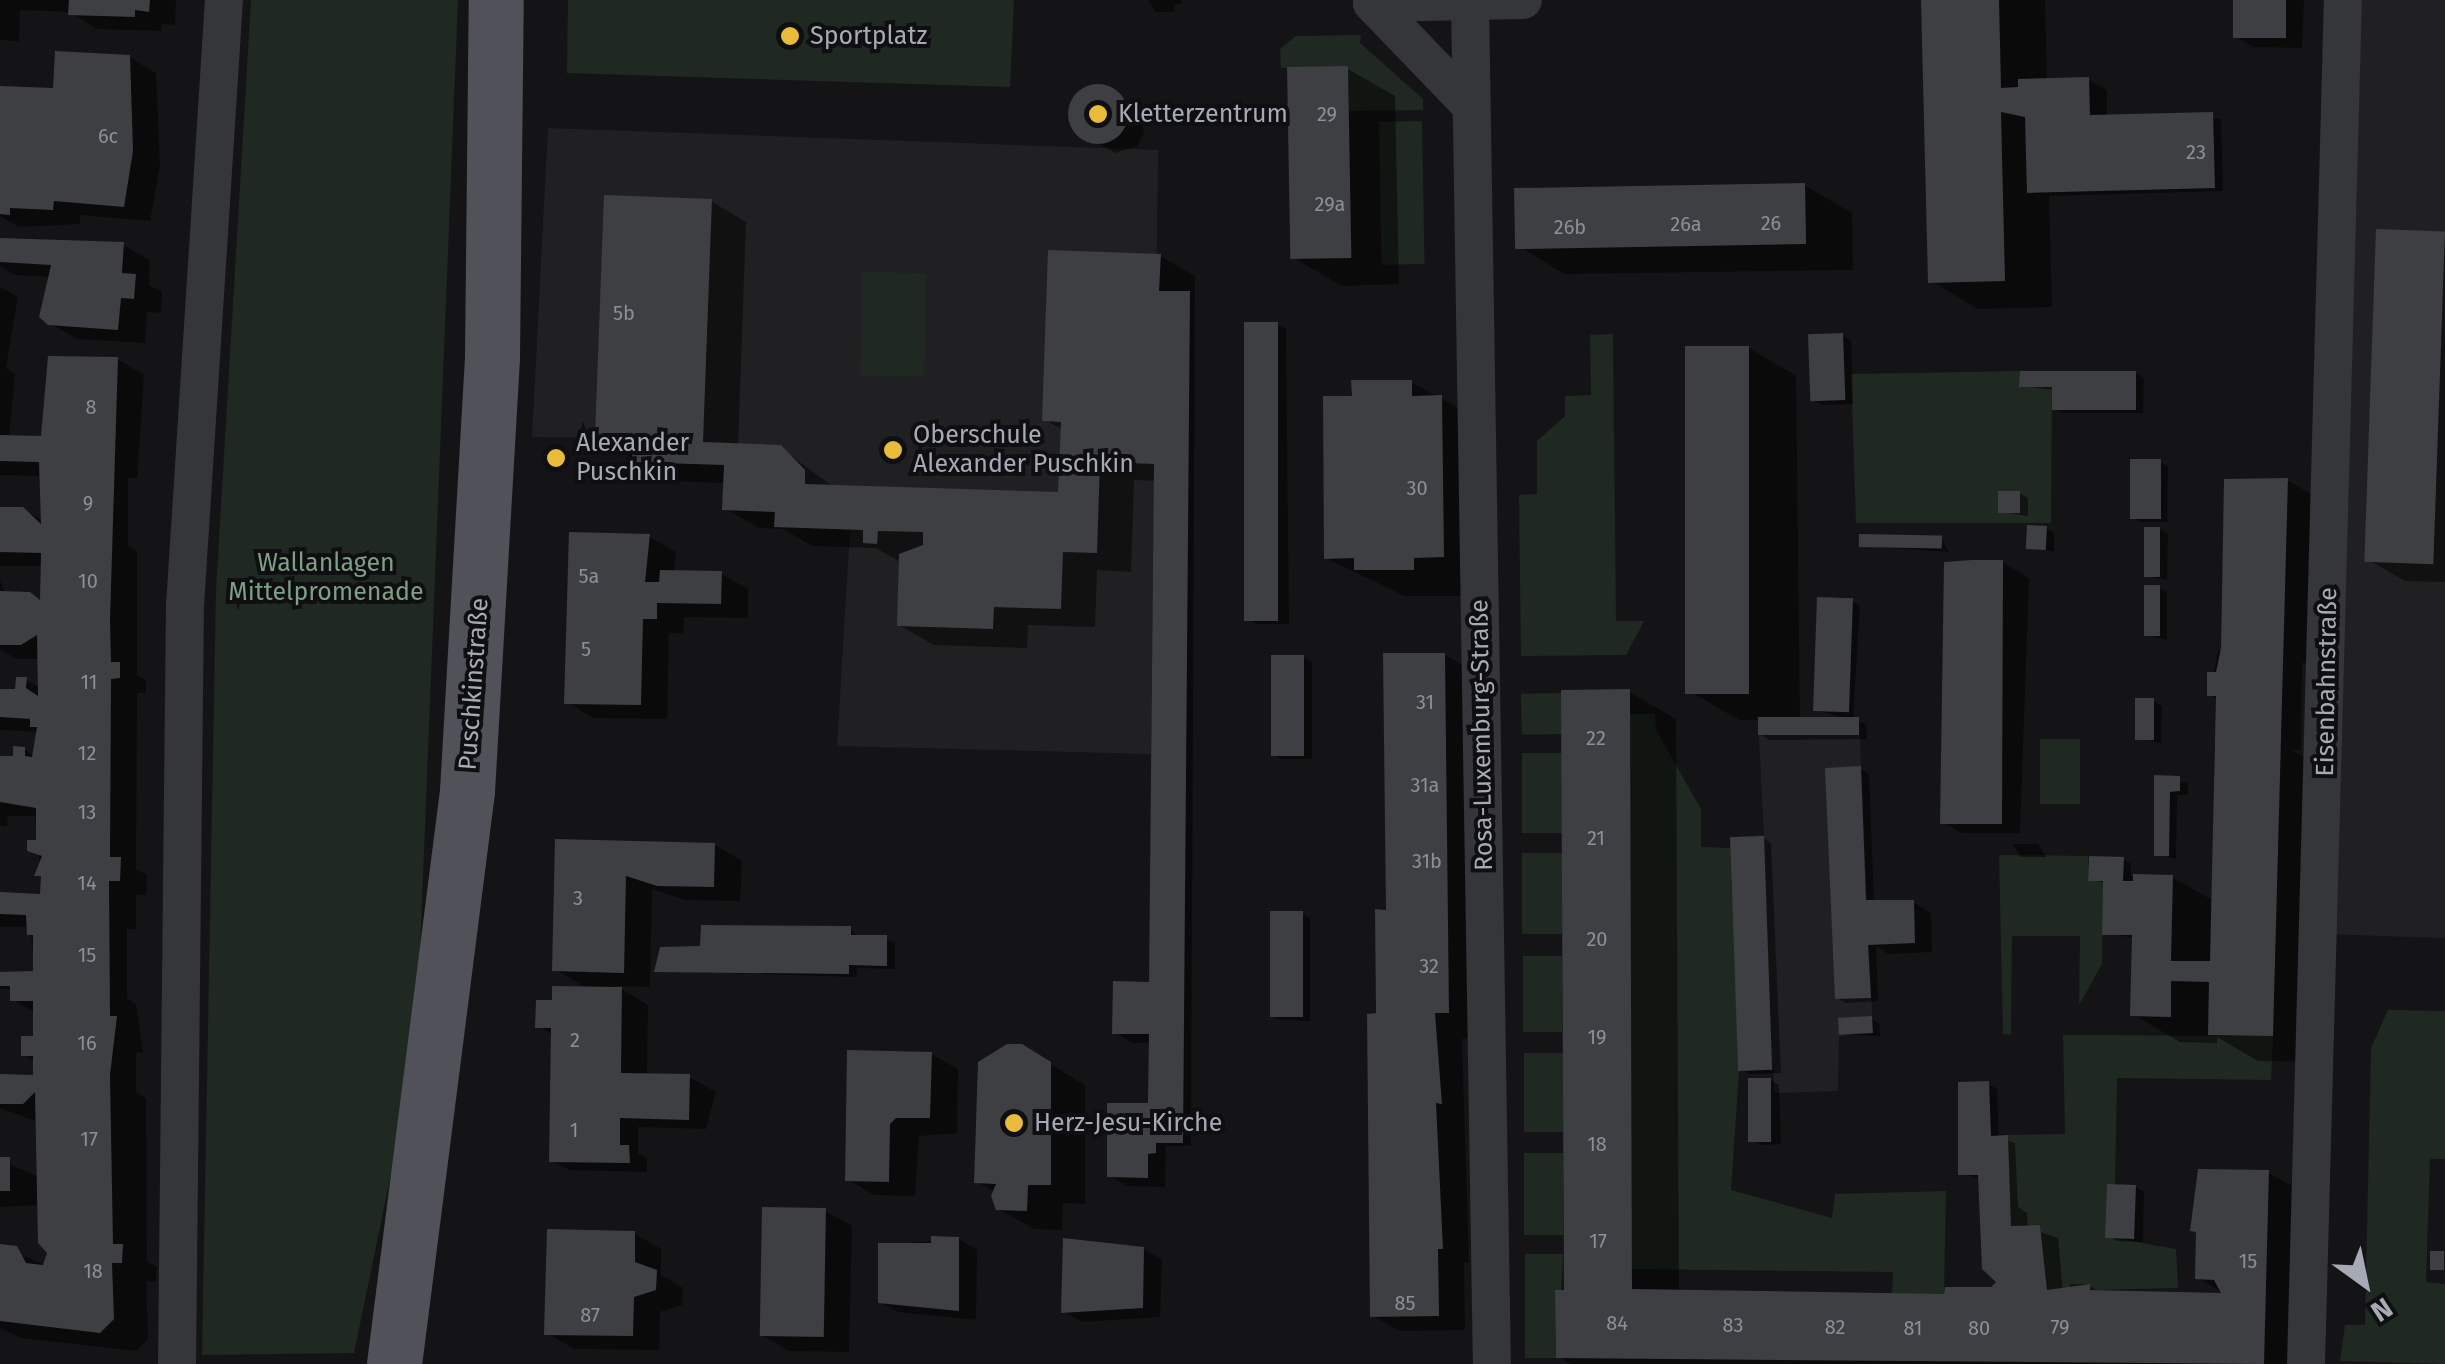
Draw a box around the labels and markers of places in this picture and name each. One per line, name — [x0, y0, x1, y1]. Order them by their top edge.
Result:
place label: Sportplatz — [810, 21, 927, 51]
marker: Sportplatz — [779, 25, 801, 47]
place label: Kletterzentrum — [1118, 99, 1288, 129]
marker: Kletterzentrum — [1087, 103, 1109, 125]
place label: Oberschule Alexander Puschkin — [913, 421, 1134, 480]
place label: Alexander Puschkin — [576, 429, 689, 488]
marker: Oberschule Alexander Puschkin — [882, 439, 904, 461]
marker: Alexander Puschkin — [545, 447, 567, 469]
place label: Herz-Jesu-Kirche — [1034, 1108, 1222, 1138]
marker: Herz-Jesu-Kirche — [1003, 1112, 1025, 1134]

